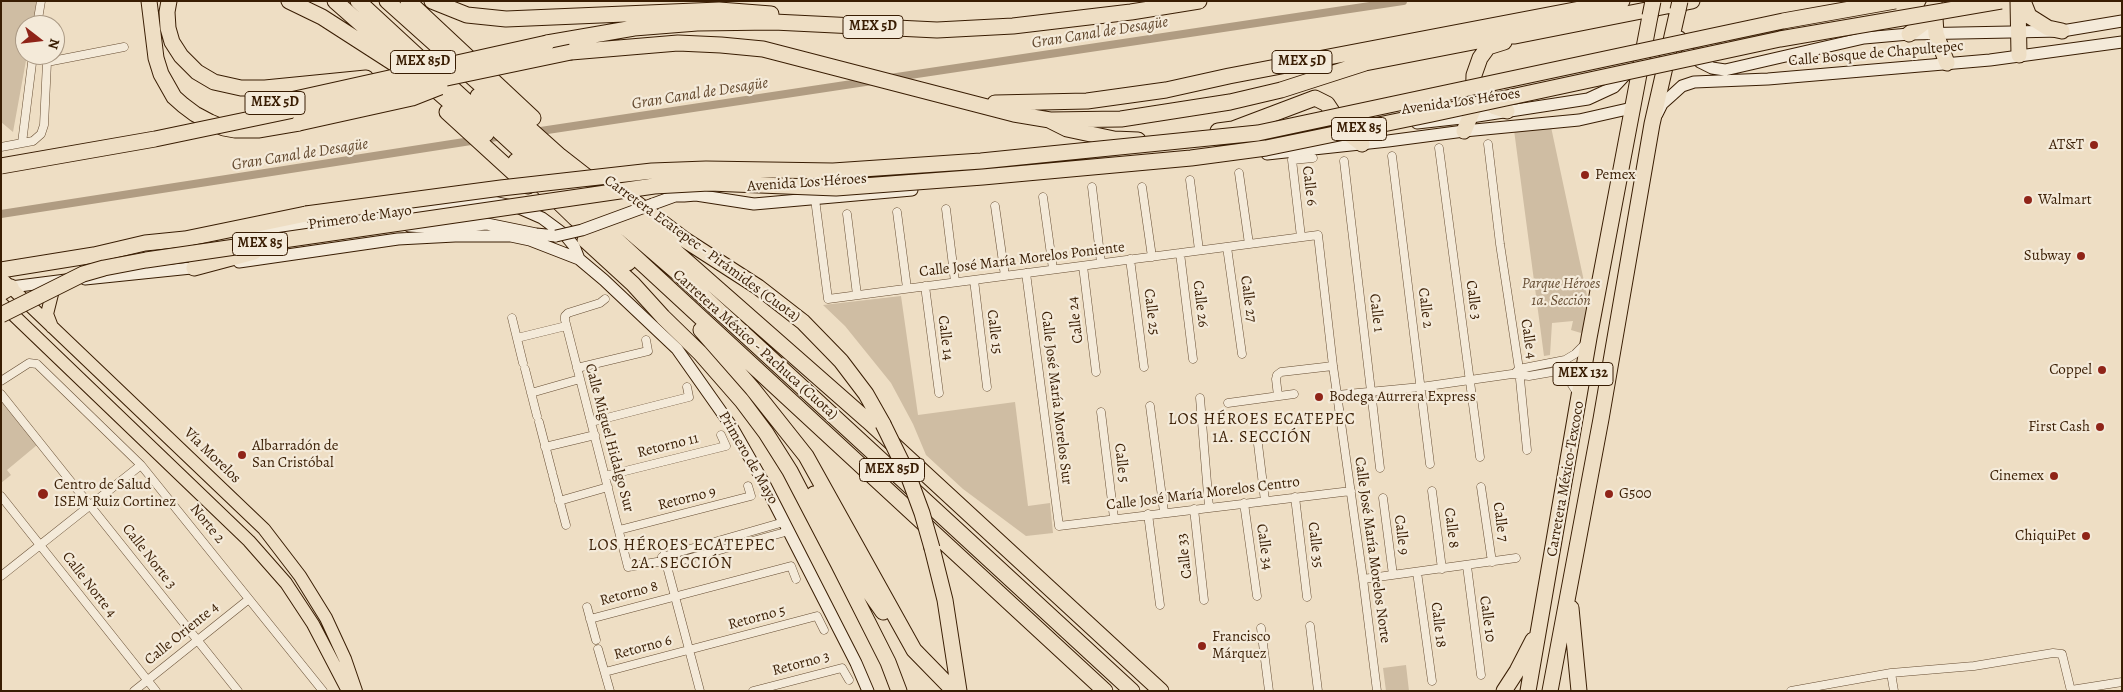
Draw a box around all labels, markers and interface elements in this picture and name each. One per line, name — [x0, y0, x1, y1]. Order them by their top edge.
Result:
water label: Gran Canal de Desagüe — [1030, 13, 1170, 53]
north arrow — [15, 15, 65, 65]
road number: MEX 5D — [843, 16, 903, 38]
text: N — [43, 36, 64, 52]
street label: Calle Bosque de Chapultepec — [1788, 37, 1964, 71]
road number: MEX 85D — [390, 51, 456, 74]
road number: MEX 5D — [1272, 51, 1332, 74]
water label: Gran Canal de Desagüe — [630, 74, 770, 114]
street label: Avenida Los Héroes — [1400, 85, 1522, 119]
road number: MEX 5D — [245, 92, 305, 115]
road number: MEX 85 — [1332, 118, 1386, 140]
water label: Gran Canal de Desagüe — [230, 135, 370, 175]
place label: AT&T — [2049, 136, 2084, 154]
marker: AT&T — [2088, 139, 2100, 151]
street label: Calle 6 — [1298, 165, 1320, 207]
place label: Pemex — [1595, 166, 1635, 184]
marker: Pemex — [1579, 169, 1591, 181]
street label: Avenida Los Héroes — [747, 170, 867, 196]
street label: Carretera Ecatepec - Pirámides (Cuota) — [600, 172, 804, 326]
place label: Walmart — [2038, 191, 2092, 209]
marker: Walmart — [2022, 194, 2034, 206]
street label: Primero de Mayo — [307, 202, 413, 234]
road number: MEX 85 — [232, 232, 288, 255]
street label: Calle José María Morelos Poniente — [918, 238, 1126, 282]
place label: Subway — [2024, 247, 2071, 265]
marker: Subway — [2075, 250, 2087, 262]
street label: Carretera México - Pachuca (Cuota) — [669, 266, 841, 424]
street label: Calle 27 — [1236, 275, 1260, 323]
park label: Parque Héroes 1a. Sección — [1522, 275, 1600, 310]
street label: Calle 26 — [1188, 279, 1212, 329]
street label: Calle 3 — [1461, 279, 1485, 321]
street label: Calle 2 — [1414, 287, 1436, 329]
street label: Calle 25 — [1139, 288, 1163, 336]
street label: Calle 1 — [1365, 293, 1387, 333]
street label: Calle 24 — [1064, 295, 1088, 345]
street label: Calle 15 — [982, 309, 1006, 355]
street label: Calle José María Morelos Sur — [1036, 310, 1076, 486]
street label: Calle 14 — [933, 314, 957, 362]
street label: Calle 4 — [1516, 318, 1540, 360]
place label: Coppel — [2049, 361, 2092, 379]
street label: Calle Miguel Hidalgo Sur — [581, 362, 637, 514]
road number: MEX 132 — [1553, 362, 1613, 386]
marker: Coppel — [2096, 364, 2108, 376]
place label: Bodega Aurrera Express — [1329, 388, 1476, 406]
marker: Bodega Aurrera Express — [1313, 391, 1325, 403]
street label: Carretera México-Texcoco — [1543, 400, 1589, 558]
street label: Primero de Mayo — [714, 408, 782, 508]
district label: LOS HÉROES ECATEPEC 1A. SECCIÓN — [1166, 410, 1358, 448]
place label: First Cash — [2028, 418, 2090, 436]
marker: First Cash — [2094, 421, 2106, 433]
street label: Vía Morelos — [180, 424, 244, 488]
street label: Retorno 11 — [635, 430, 701, 462]
place label: Albarradón de San Cristóbal — [252, 437, 339, 472]
street label: Calle 5 — [1110, 442, 1132, 484]
marker: Albarradón de San Cristóbal — [236, 449, 248, 461]
street label: Calle José María Morelos Norte — [1350, 456, 1394, 644]
road number: MEX 85D — [860, 458, 924, 482]
place label: Cinemex — [1990, 467, 2044, 485]
marker: Cinemex — [2048, 470, 2060, 482]
street label: Calle José María Morelos Centro — [1105, 473, 1301, 515]
place label: Centro de Salud ISEM Ruiz Cortinez — [54, 476, 176, 511]
street label: Retorno 9 — [656, 483, 718, 515]
place label: G500 — [1619, 485, 1651, 503]
marker: Centro de Salud ISEM Ruiz Cortinez — [36, 487, 50, 501]
marker: G500 — [1603, 488, 1615, 500]
street label: Norte 2 — [186, 501, 228, 547]
street label: Calle 7 — [1488, 501, 1512, 543]
street label: Calle 8 — [1440, 507, 1462, 549]
street label: Calle 9 — [1390, 514, 1412, 556]
street label: Calle Norte 3 — [118, 521, 180, 593]
street label: Calle 35 — [1303, 521, 1327, 569]
street label: Calle 34 — [1252, 523, 1276, 571]
place label: ChiquiPet — [2015, 527, 2076, 545]
marker: ChiquiPet — [2080, 530, 2092, 542]
street label: Calle 33 — [1173, 532, 1197, 580]
district label: LOS HÉROES ECATEPEC 2A. SECCIÓN — [586, 536, 778, 574]
street label: Calle Norte 4 — [58, 549, 120, 621]
street label: Retorno 8 — [598, 578, 660, 610]
street label: Calle 10 — [1475, 595, 1499, 643]
street label: Calle Oriente 4 — [141, 599, 223, 669]
street label: Calle 18 — [1426, 601, 1450, 649]
street label: Retorno 5 — [726, 602, 788, 634]
place label: Francisco Márquez — [1212, 628, 1270, 663]
street label: Retorno 6 — [612, 632, 674, 664]
marker: Francisco Márquez — [1196, 640, 1208, 652]
street label: Retorno 3 — [770, 648, 832, 680]

